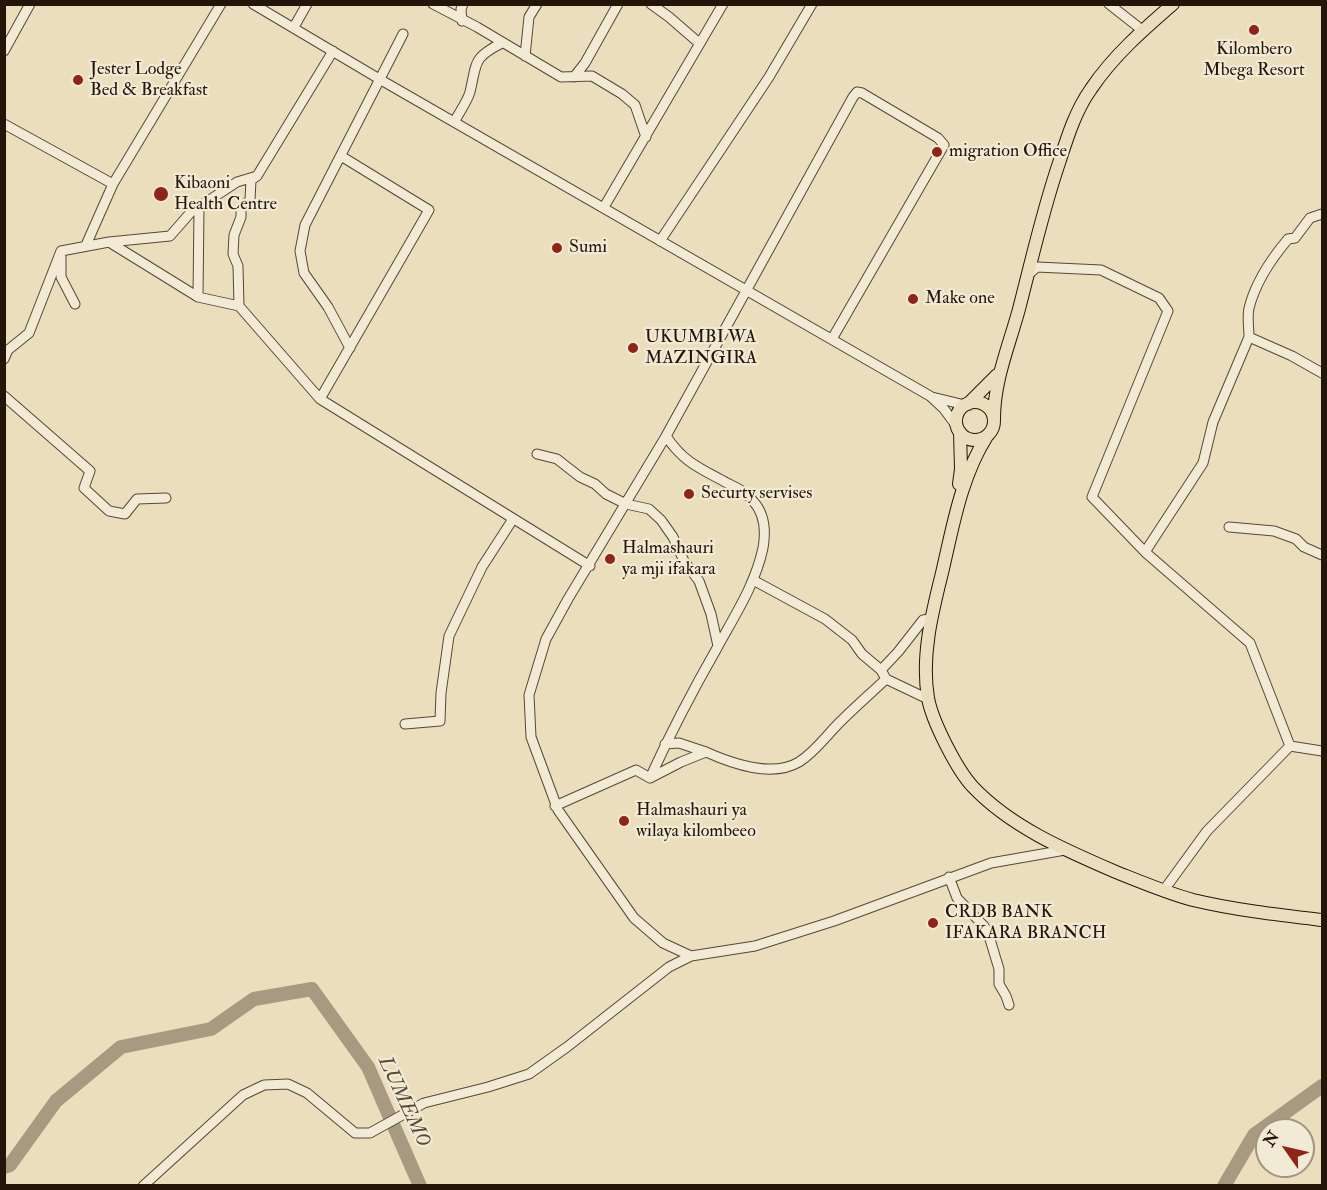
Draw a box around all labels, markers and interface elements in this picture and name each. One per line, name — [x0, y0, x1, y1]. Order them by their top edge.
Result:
marker: Kilombero Mbega Resort — [1247, 23, 1261, 37]
place label: Kilombero Mbega Resort — [1203, 39, 1305, 82]
place label: Jester Lodge Bed & Breakfast — [90, 59, 208, 101]
marker: Jester Lodge Bed & Breakfast — [71, 73, 85, 87]
place label: migration Office — [949, 141, 1067, 163]
marker: migration Office — [930, 145, 944, 159]
place label: Kibaoni Health Centre — [174, 173, 277, 216]
marker: Kibaoni Health Centre — [152, 185, 170, 203]
place label: Sumi — [569, 237, 607, 259]
marker: Sumi — [550, 241, 564, 255]
place label: Make one — [925, 288, 995, 310]
marker: Make one — [906, 292, 920, 306]
place label: UKUMBI WA MAZINGIRA — [645, 327, 757, 370]
marker: UKUMBI WA MAZINGIRA — [626, 341, 640, 355]
place label: Securty servises — [701, 483, 812, 505]
marker: Securty servises — [682, 487, 696, 501]
place label: Halmashauri ya mji ifakara — [622, 538, 716, 580]
marker: Halmashauri ya mji ifakara — [603, 552, 617, 566]
place label: Halmashauri ya wilaya kilombeeo — [636, 800, 756, 842]
marker: Halmashauri ya wilaya kilombeeo — [617, 814, 631, 828]
place label: CRDB BANK IFAKARA BRANCH — [945, 902, 1106, 944]
marker: CRDB BANK IFAKARA BRANCH — [926, 916, 940, 930]
water label: LUMEMO — [372, 1053, 434, 1151]
north arrow — [1255, 1118, 1315, 1178]
text: N — [1259, 1128, 1284, 1151]

